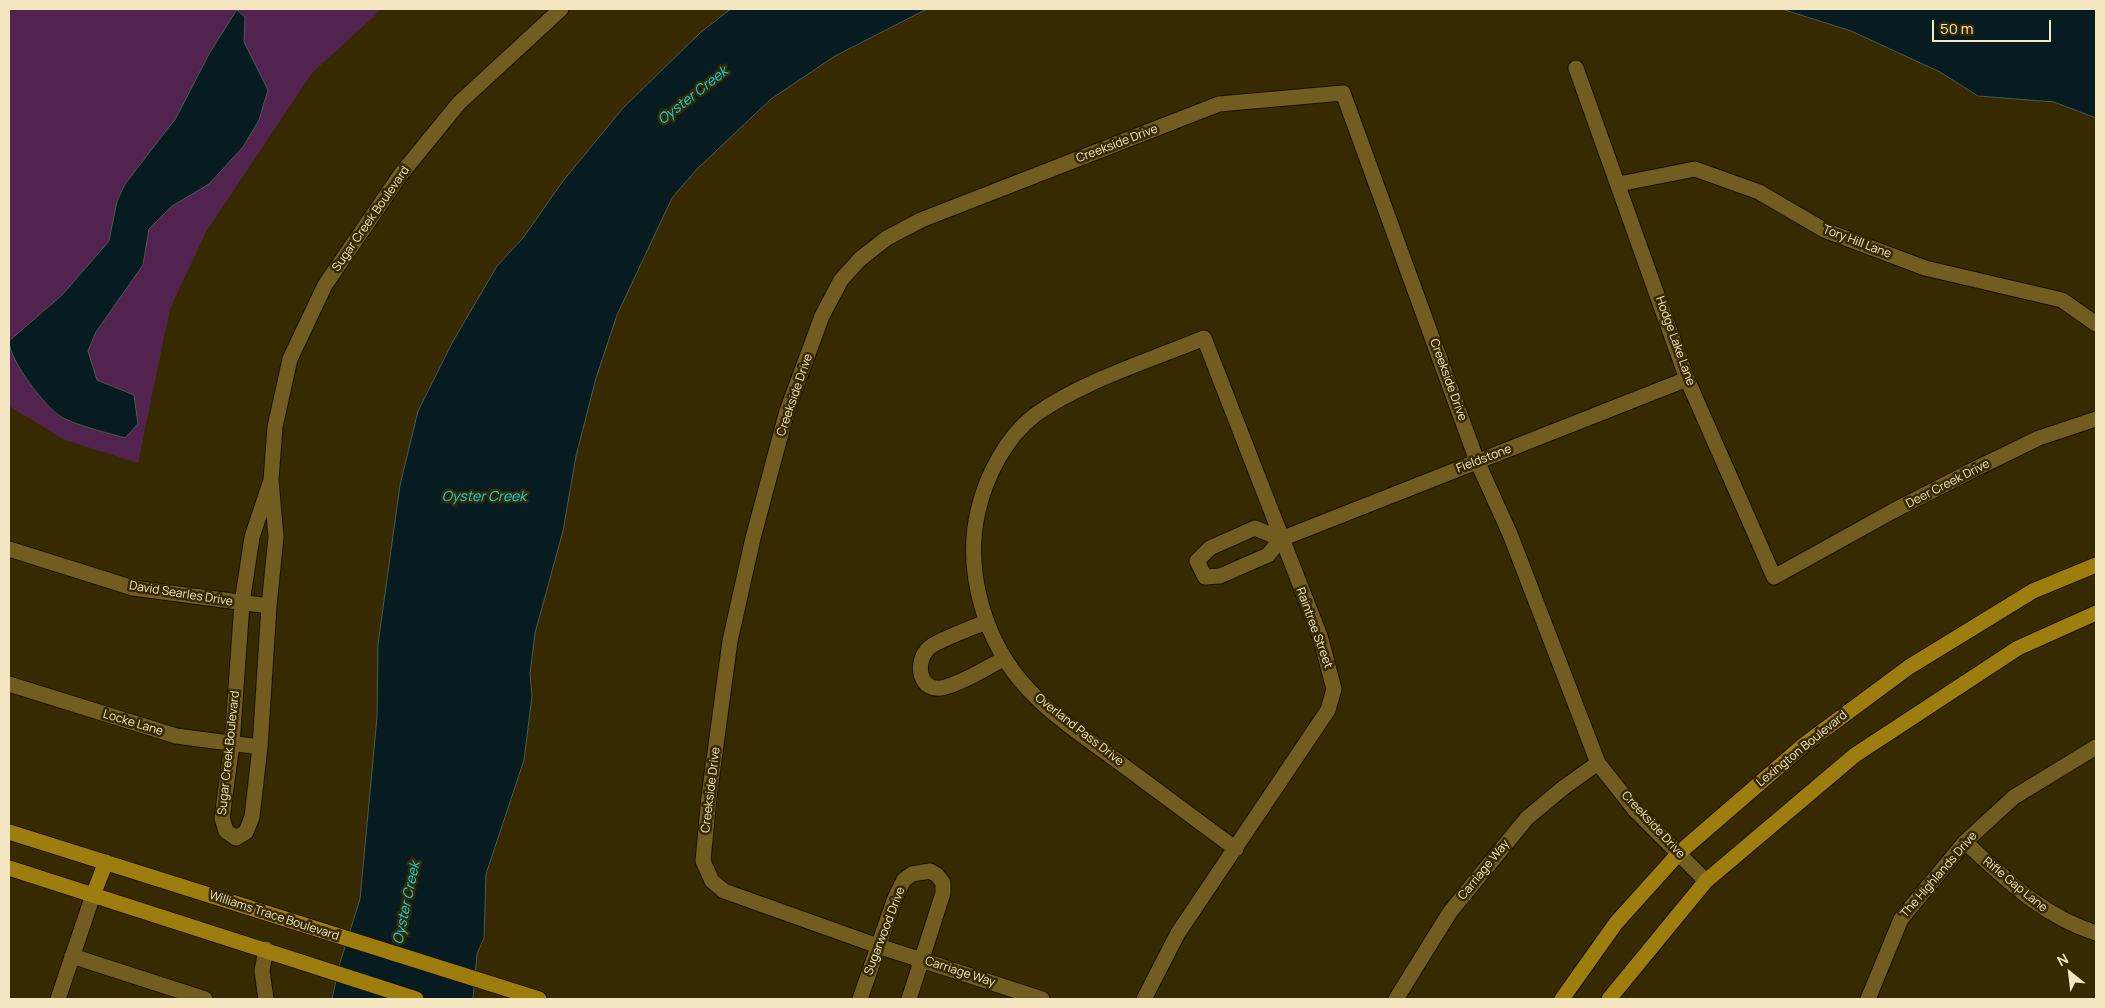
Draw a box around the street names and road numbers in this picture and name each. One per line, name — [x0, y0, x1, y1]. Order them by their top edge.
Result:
street label: Creekside Drive — [1074, 122, 1160, 166]
street label: Sugar Creek Boulevard — [329, 164, 413, 274]
street label: Tory Hill Lane — [1821, 222, 1893, 262]
street label: Hodge Lake Lane — [1652, 294, 1698, 388]
street label: Creekside Drive — [1426, 337, 1470, 423]
street label: Creekside Drive — [774, 352, 816, 438]
street label: Fieldstone — [1454, 442, 1514, 476]
street label: Deer Creek Drive — [1904, 457, 1992, 511]
street label: David Searles Drive — [128, 579, 234, 609]
street label: Raintree Street — [1293, 586, 1335, 670]
street label: Sugar Creek Boulevard — [215, 690, 243, 816]
street label: Overland Pass Drive — [1032, 691, 1126, 769]
street label: Locke Lane — [101, 707, 165, 739]
street label: Lexington Boulevard — [1754, 708, 1850, 790]
street label: Creekside Drive — [699, 746, 723, 834]
street label: Creekside Drive — [1618, 789, 1688, 861]
street label: The Highlands Drive — [1898, 829, 1980, 921]
street label: Carriage Way — [1455, 837, 1513, 903]
street label: Rifle Gap Lane — [1980, 855, 2050, 915]
street label: Sugarwood Drive — [862, 885, 908, 977]
street label: Williams Trace Boulevard — [207, 888, 341, 944]
street label: Carriage Way — [923, 954, 997, 990]

